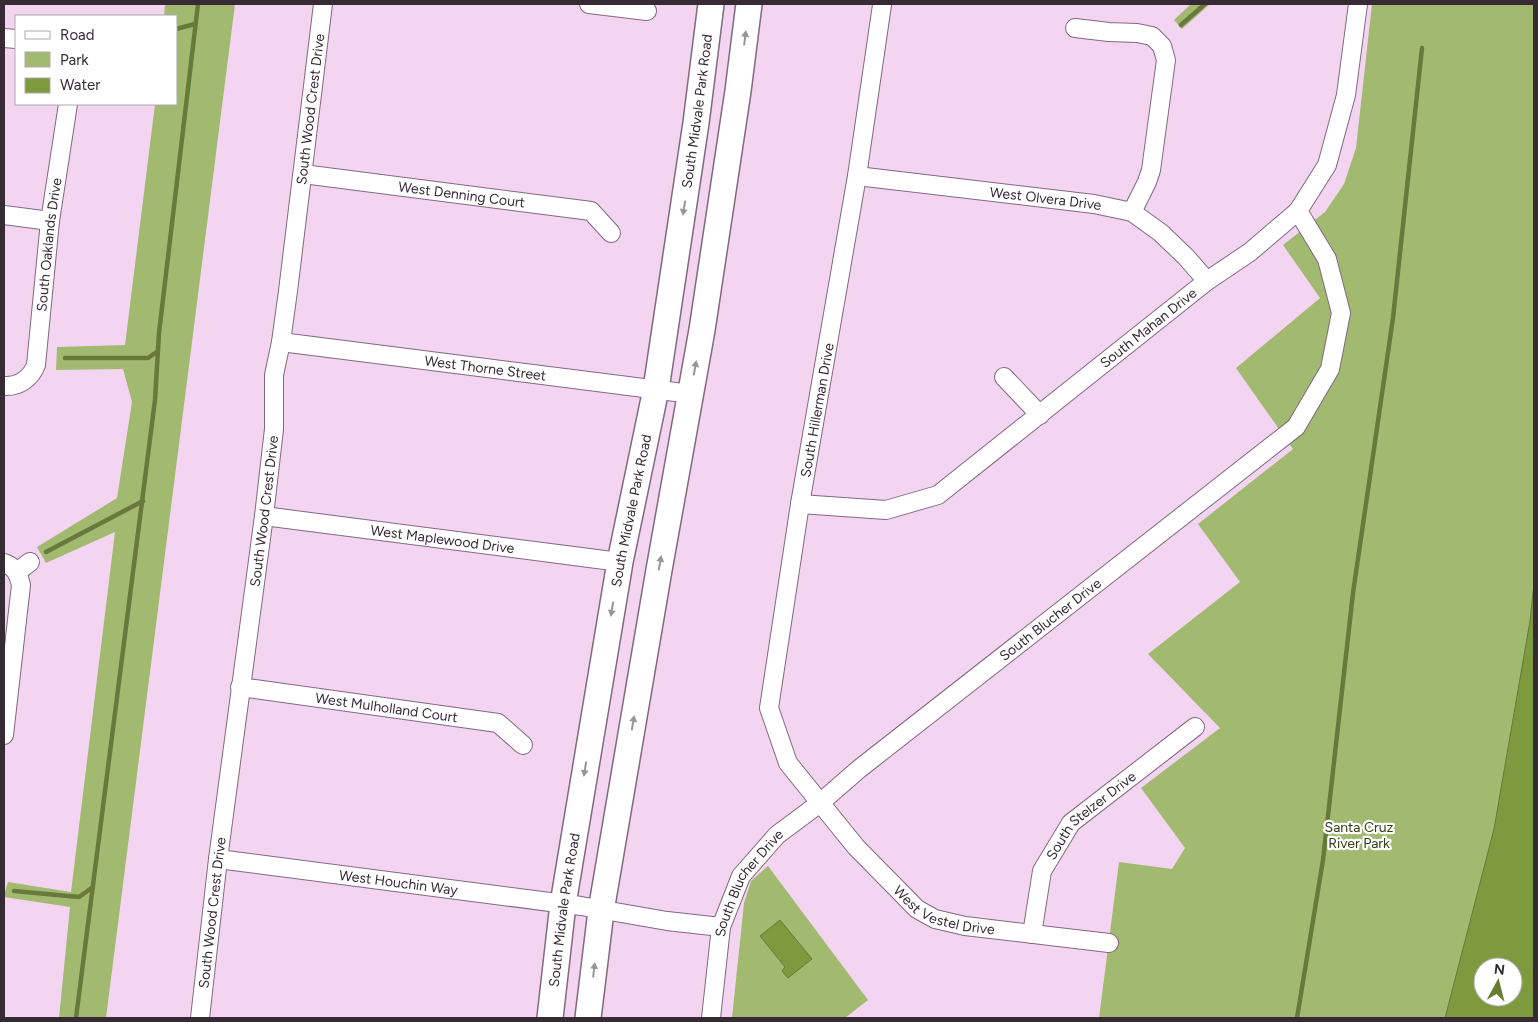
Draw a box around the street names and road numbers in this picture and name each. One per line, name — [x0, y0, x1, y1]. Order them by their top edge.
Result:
street label: South Wood Crest Drive — [293, 32, 328, 186]
street label: South Midvale Park Road — [678, 33, 716, 189]
street label: South Oaklands Drive — [33, 176, 66, 312]
street label: West Denning Court — [397, 178, 526, 211]
street label: West Olvera Drive — [989, 184, 1103, 214]
street label: South Mahan Drive — [1097, 284, 1201, 372]
street label: South Hillerman Drive — [797, 341, 838, 479]
street label: West Thorne Street — [424, 352, 547, 385]
street label: South Midvale Park Road — [608, 433, 655, 588]
street label: South Wood Crest Drive — [247, 434, 282, 588]
street label: West Maplewood Drive — [370, 522, 516, 557]
street label: South Blucher Drive — [996, 575, 1105, 665]
street label: West Mulholland Court — [314, 690, 459, 726]
street label: South Stelzer Drive — [1043, 768, 1140, 863]
street label: South Blucher Drive — [712, 825, 787, 938]
street label: South Midvale Park Road — [546, 832, 584, 988]
street label: South Wood Crest Drive — [195, 836, 230, 989]
street label: West Houchin Way — [338, 867, 459, 899]
street label: West Vestel Drive — [890, 882, 996, 938]

